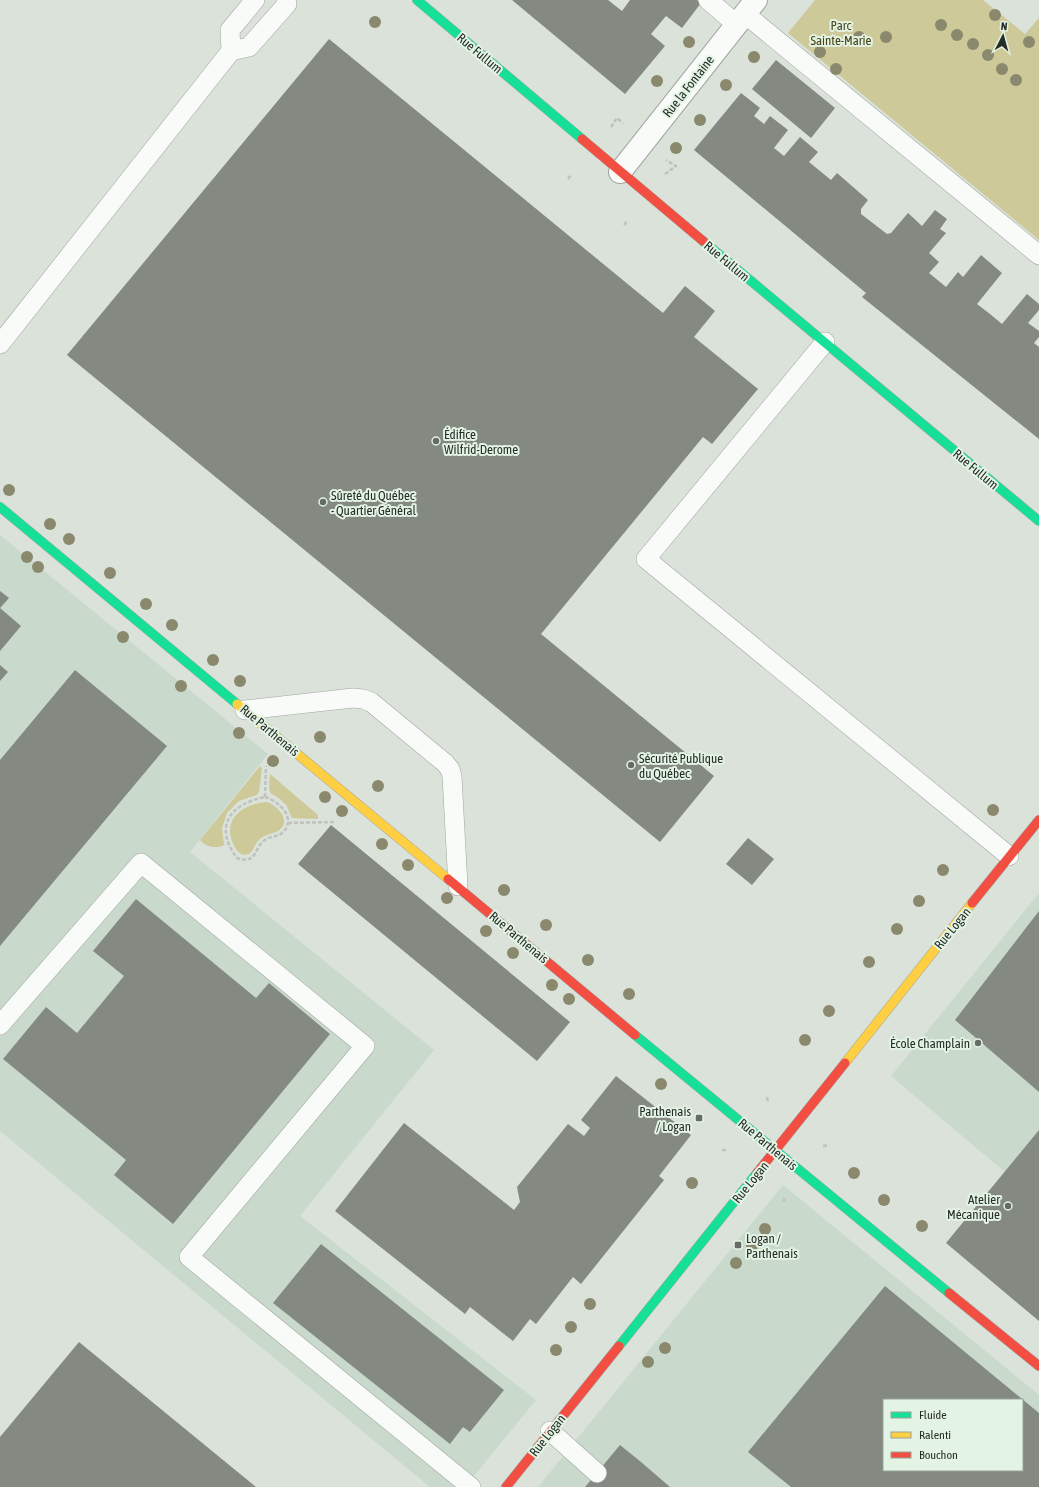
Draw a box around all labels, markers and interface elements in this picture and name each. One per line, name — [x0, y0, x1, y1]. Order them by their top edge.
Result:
north arrow — [983, 16, 1023, 56]
park label: Parc Sainte-Marie — [810, 18, 872, 48]
text: N — [1000, 20, 1008, 32]
street label: Rue Fullum — [454, 30, 505, 77]
street label: Rue la Fontaine — [660, 52, 717, 120]
street label: Rue Fullum — [701, 238, 752, 285]
place label: Édifice Wilfrid-Derome — [444, 427, 518, 457]
marker: Édifice Wilfrid-Derome — [431, 436, 441, 446]
street label: Rue Fullum — [950, 446, 1001, 493]
place label: Sûreté du Québec - Quartier Général — [331, 488, 417, 518]
marker: Sûreté du Québec - Quartier Général — [318, 497, 328, 507]
street label: Rue Parthenais — [237, 701, 302, 760]
place label: Sécurité Publique du Québec — [639, 751, 723, 781]
marker: Sécurité Publique du Québec — [626, 760, 636, 770]
street label: Rue Logan — [931, 904, 974, 952]
street label: Rue Parthenais — [486, 908, 551, 967]
place label: École Champlain — [890, 1036, 970, 1051]
marker: École Champlain — [973, 1038, 983, 1048]
place label: Parthenais / Logan — [639, 1104, 691, 1134]
marker: Parthenais / Logan — [694, 1113, 704, 1123]
street label: Rue Parthenais — [735, 1115, 800, 1174]
street label: Rue Logan — [729, 1158, 772, 1206]
place label: Atelier Mécanique — [947, 1192, 1000, 1222]
marker: Atelier Mécanique — [1003, 1201, 1013, 1211]
place label: Logan / Parthenais — [746, 1231, 798, 1261]
marker: Logan / Parthenais — [733, 1240, 743, 1250]
legend — [883, 1399, 1023, 1471]
text: Fluide — [919, 1408, 947, 1422]
street label: Rue Logan — [526, 1411, 568, 1459]
text: Ralenti — [919, 1428, 951, 1442]
text: Bouchon — [919, 1448, 958, 1462]

